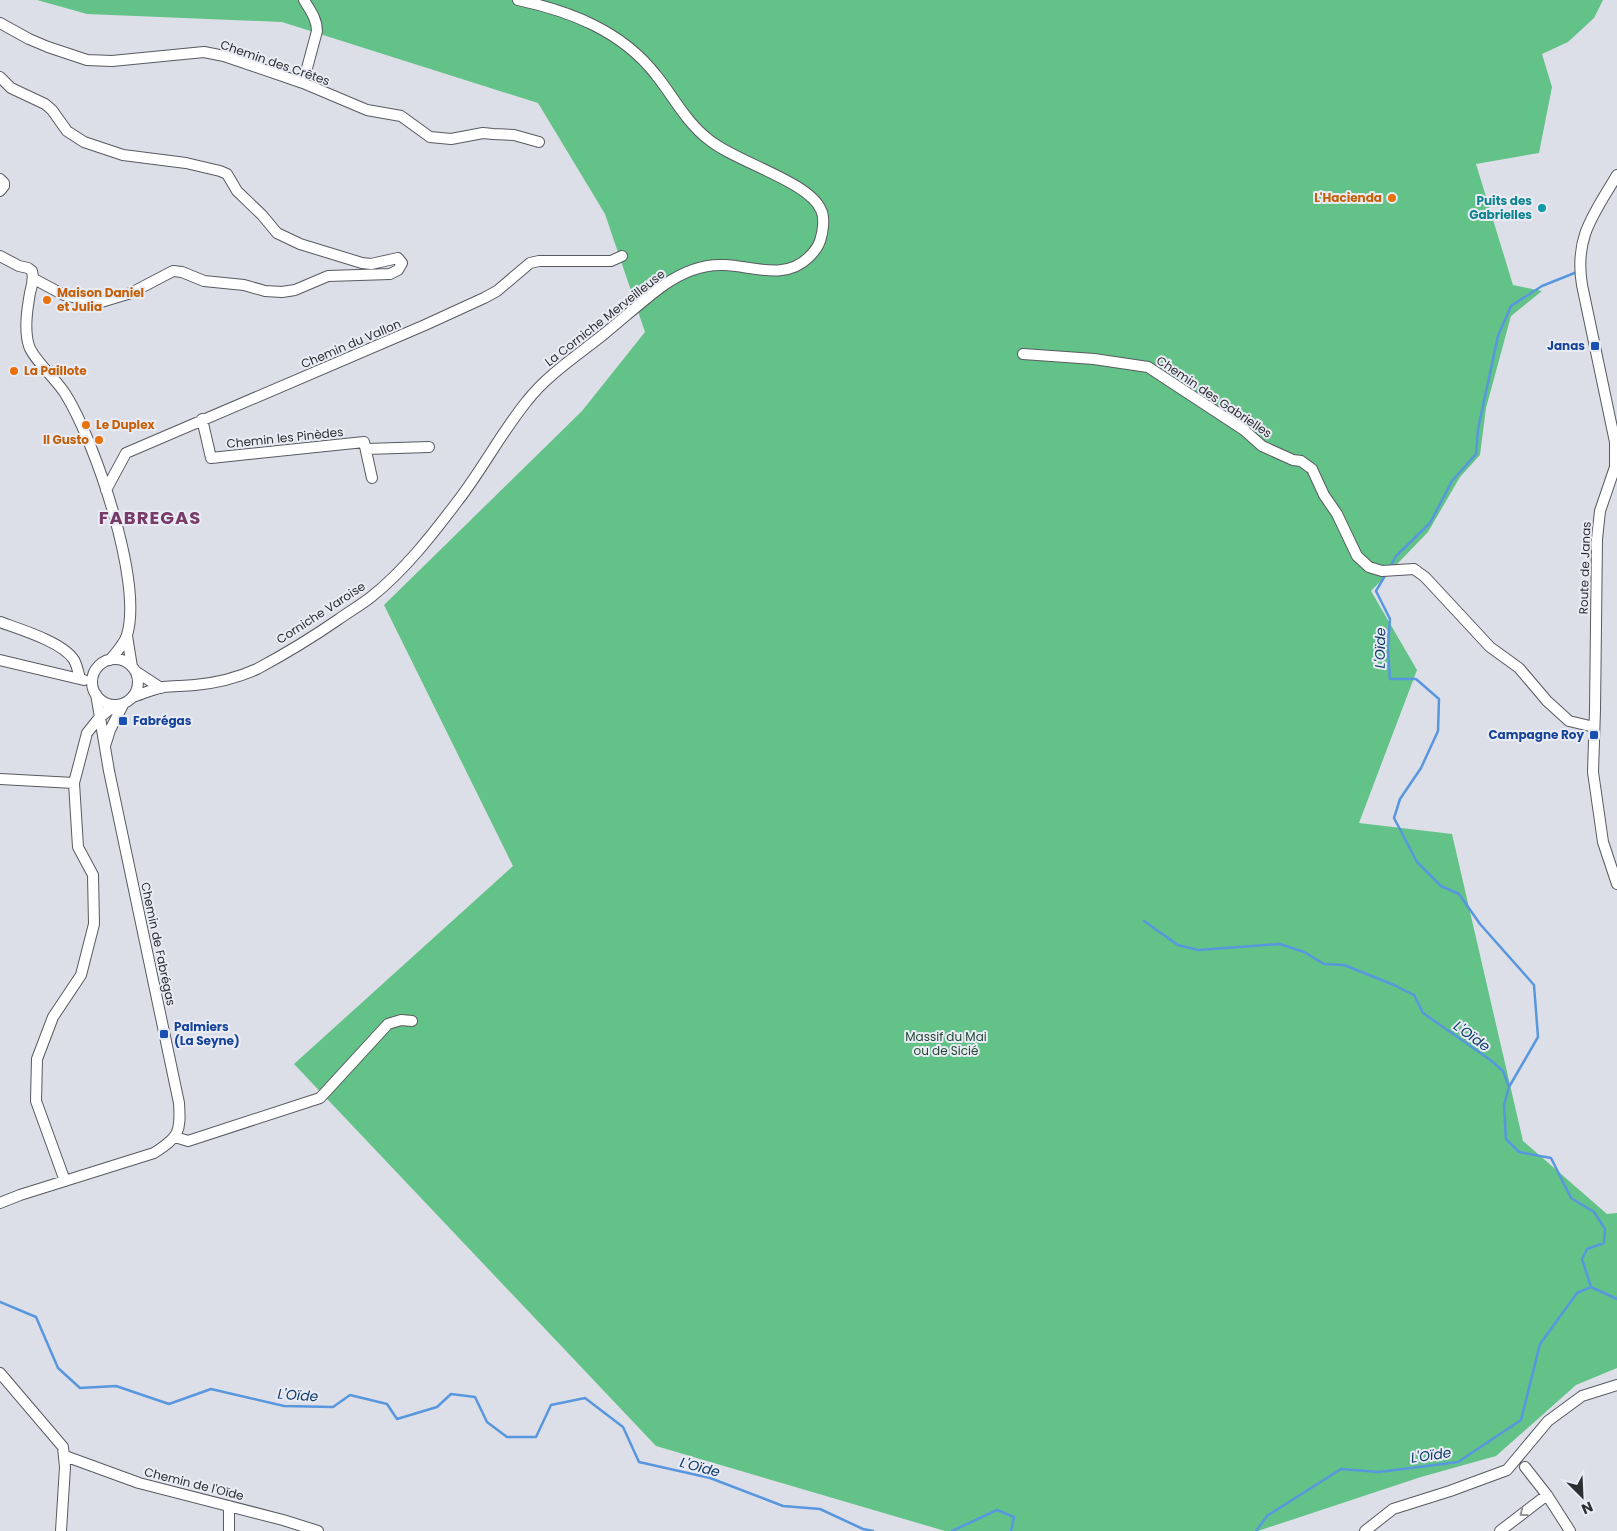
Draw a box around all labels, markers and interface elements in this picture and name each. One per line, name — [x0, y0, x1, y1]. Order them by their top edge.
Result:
street label: Chemin des Crêtes — [218, 36, 332, 89]
place label: L'Hacienda — [1314, 189, 1382, 206]
marker: L'Hacienda — [1386, 192, 1398, 204]
place label: Puits des Gabrielles — [1469, 192, 1532, 223]
marker: Puits des Gabrielles — [1536, 202, 1548, 214]
street label: La Corniche Merveilleuse — [541, 265, 668, 370]
place label: Maison Daniel et Julia — [57, 284, 144, 315]
marker: Maison Daniel et Julia — [41, 294, 53, 306]
street label: Chemin du Vallon — [298, 315, 403, 372]
place label: Janas — [1547, 337, 1585, 354]
marker: Janas — [1589, 340, 1601, 352]
street label: Chemin des Gabrielles — [1153, 352, 1275, 442]
place label: La Paillote — [24, 362, 87, 379]
marker: La Paillote — [8, 365, 20, 377]
place label: Le Duplex — [96, 416, 156, 433]
marker: Le Duplex — [80, 419, 92, 431]
street label: Chemin les Pinèdes — [226, 423, 344, 452]
place label: Il Gusto — [43, 431, 89, 448]
marker: Il Gusto — [93, 434, 105, 446]
district label: FABREGAS — [99, 505, 201, 530]
street label: Route de Janas — [1574, 521, 1595, 615]
street label: Corniche Varoise — [273, 577, 368, 648]
water label: L'Oïde — [1370, 627, 1390, 669]
place label: Fabrégas — [133, 712, 192, 729]
marker: Fabrégas — [117, 715, 129, 727]
place label: Campagne Roy — [1488, 726, 1584, 743]
marker: Campagne Roy — [1588, 729, 1600, 741]
street label: Chemin de Fabrégas — [137, 880, 180, 1007]
water label: L'Oïde — [1450, 1016, 1495, 1056]
place label: Palmiers (La Seyne) — [174, 1018, 240, 1049]
marker: Palmiers (La Seyne) — [158, 1028, 170, 1040]
park label: Massif du Mai ou de Sicié — [905, 1028, 987, 1059]
water label: L'Oïde — [277, 1384, 319, 1406]
water label: L'Oïde — [1409, 1442, 1453, 1468]
water label: L'Oïde — [678, 1452, 723, 1482]
street label: Chemin de l'Oïde — [143, 1463, 246, 1504]
north arrow — [1557, 1471, 1607, 1521]
text: N — [1578, 1497, 1596, 1519]
one-way arrow — [1519, 1507, 1529, 1516]

